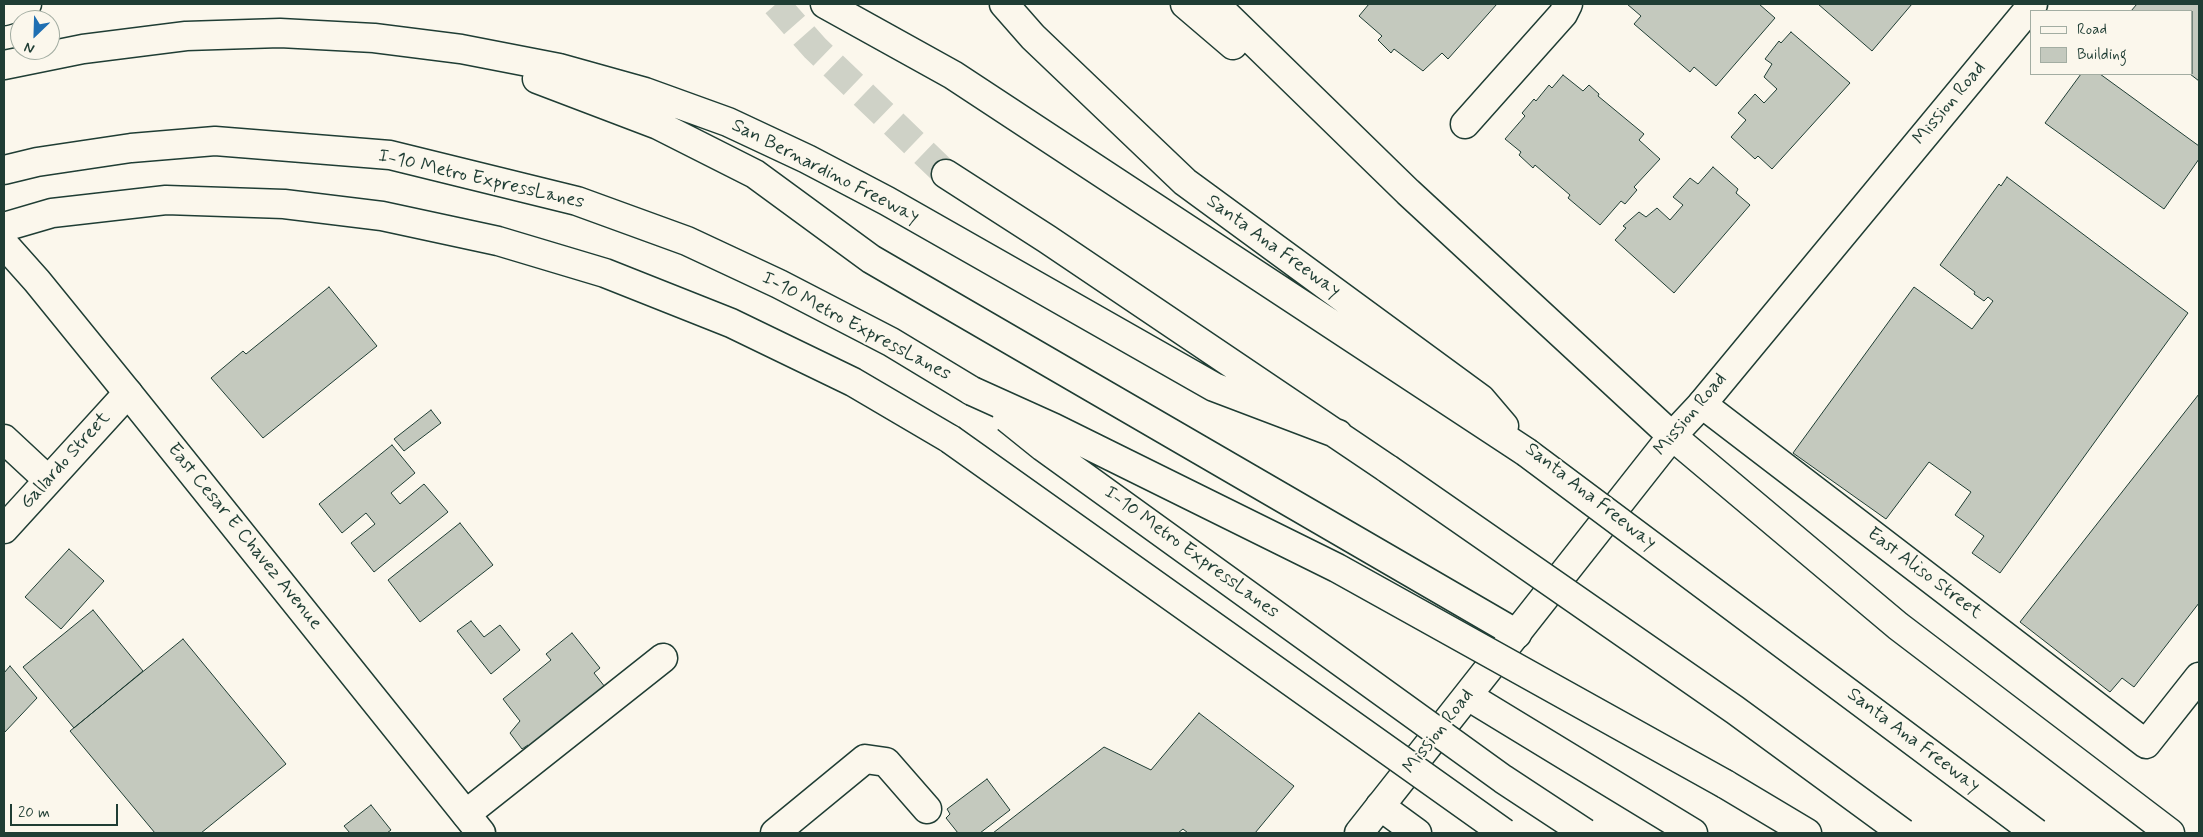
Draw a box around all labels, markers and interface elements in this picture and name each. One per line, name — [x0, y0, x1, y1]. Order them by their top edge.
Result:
north arrow — [10, 10, 60, 60]
legend — [2030, 10, 2193, 75]
text: Road — [2077, 20, 2107, 40]
text: N — [21, 38, 37, 58]
text: Building — [2077, 45, 2127, 65]
street label: Mission Road — [1909, 58, 1991, 150]
street label: San Bernardino Freeway — [727, 115, 923, 229]
street label: I-10 Metro ExpressLanes — [376, 145, 586, 215]
street label: Santa Ana Freeway — [1201, 191, 1345, 303]
street label: I-10 Metro ExpressLanes — [758, 267, 954, 387]
street label: Mission Road — [1650, 369, 1732, 461]
street label: Gallardo Street — [16, 408, 116, 514]
street label: East Cesar E Chavez Avenue — [162, 439, 326, 635]
street label: Santa Ana Freeway — [1520, 439, 1660, 555]
street label: I-10 Metro ExpressLanes — [1099, 482, 1283, 624]
street label: East Aliso Street — [1862, 523, 1986, 625]
street label: Santa Ana Freeway — [1842, 684, 1984, 798]
street label: Mission Road — [1399, 685, 1479, 779]
scale bar — [12, 794, 120, 826]
text: 20 m — [18, 803, 50, 823]

